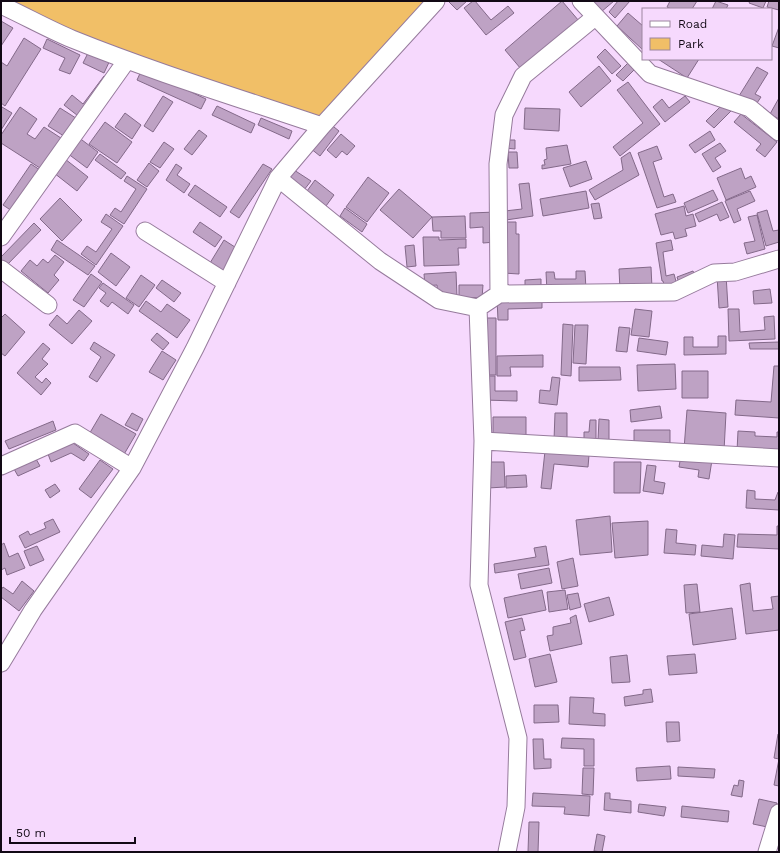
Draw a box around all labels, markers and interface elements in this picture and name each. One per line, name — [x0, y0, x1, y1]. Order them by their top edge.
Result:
legend — [642, 8, 772, 60]
text: Road — [678, 17, 707, 31]
text: Park — [678, 37, 704, 51]
scale bar — [10, 819, 135, 845]
text: 50 m — [16, 826, 46, 840]

